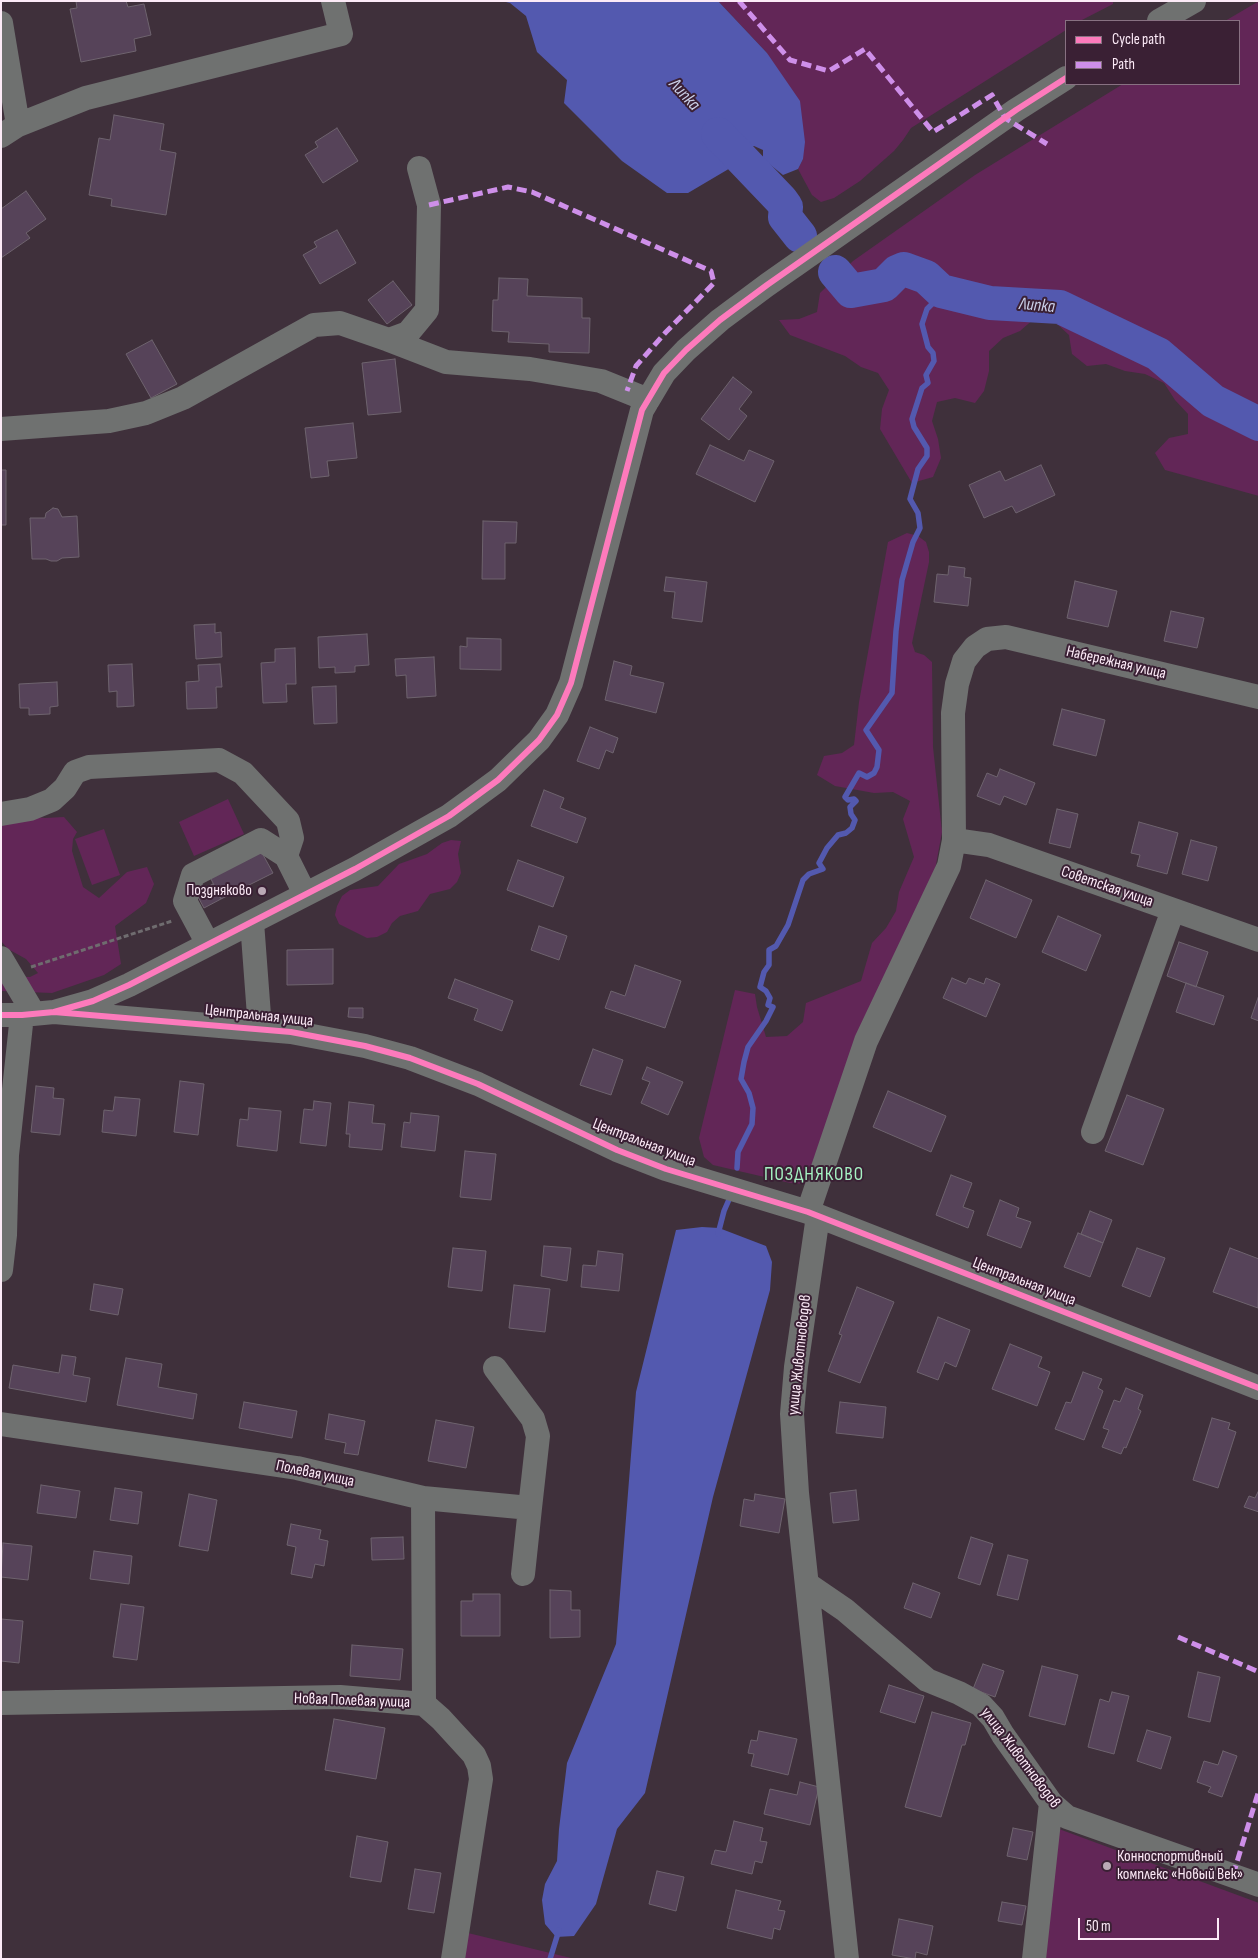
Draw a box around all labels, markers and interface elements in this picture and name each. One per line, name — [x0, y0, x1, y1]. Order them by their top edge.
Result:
legend — [1065, 20, 1240, 85]
text: Cycle path — [1112, 30, 1165, 49]
text: Path — [1112, 55, 1135, 74]
water label: Липка — [664, 74, 704, 116]
water label: Липка — [1018, 294, 1056, 318]
street label: Набережная улица — [1064, 642, 1168, 684]
street label: Советская улица — [1058, 862, 1156, 912]
place label: Поздняково — [186, 881, 252, 901]
marker: Поздняково — [256, 885, 268, 897]
street label: Центральная улица — [204, 1001, 314, 1031]
street label: Центральная улица — [590, 1115, 698, 1171]
district label: ПОЗДНЯКОВО — [763, 1164, 865, 1186]
street label: Центральная улица — [970, 1254, 1078, 1310]
street label: улица Животноводов — [784, 1294, 816, 1416]
street label: Полевая улица — [274, 1456, 356, 1492]
street label: Новая Полевая улица — [294, 1689, 410, 1713]
street label: улица Животноводов — [976, 1704, 1064, 1812]
place label: Конноспортивный комплекс «Новый Век» — [1117, 1847, 1243, 1885]
marker: Конноспортивный комплекс «Новый Век» — [1101, 1860, 1113, 1872]
scale bar — [1080, 1908, 1221, 1940]
text: 50 m — [1086, 1917, 1111, 1936]

